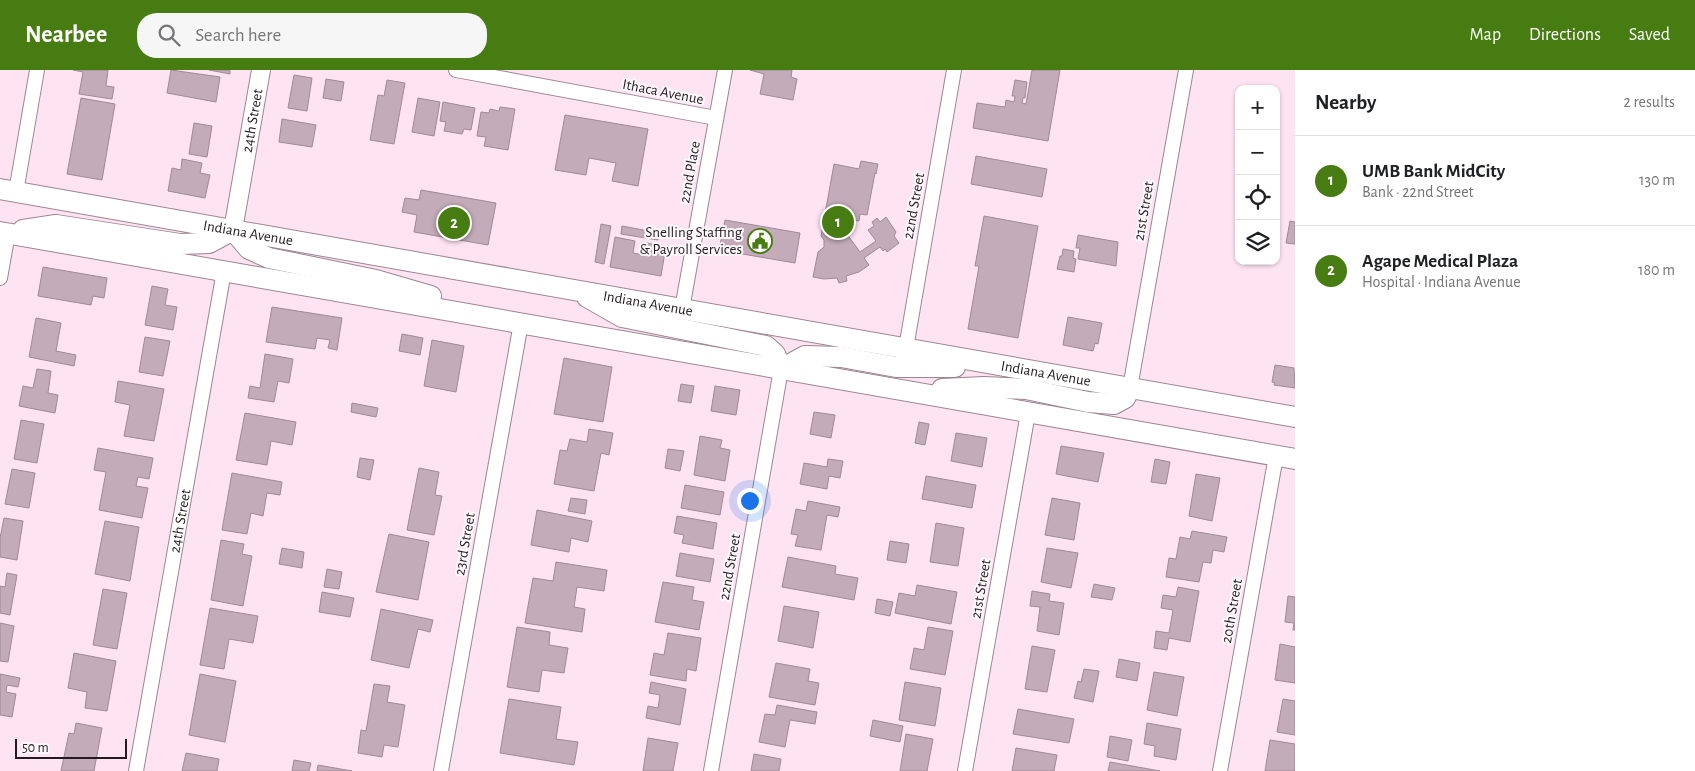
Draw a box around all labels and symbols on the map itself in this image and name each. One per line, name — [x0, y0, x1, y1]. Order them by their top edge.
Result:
street label: Ithaca Avenue — [621, 77, 705, 107]
street label: 24th Street — [239, 87, 265, 154]
street label: 22nd Place — [677, 140, 703, 204]
street label: 22nd Street — [901, 172, 927, 240]
street label: 21st Street — [1131, 180, 1157, 242]
pin: 1 — [822, 203, 854, 241]
pin: 2 — [438, 204, 470, 242]
street label: Indiana Avenue — [202, 217, 294, 248]
place label: Snelling Staffing & Payroll Services — [640, 225, 743, 257]
public building icon: Snelling Staffing & Payroll Services — [747, 228, 773, 254]
street label: Indiana Avenue — [602, 288, 694, 318]
street label: Indiana Avenue — [1000, 358, 1092, 388]
street label: 24th Street — [167, 488, 193, 554]
your location — [737, 488, 763, 514]
street label: 23rd Street — [452, 511, 478, 577]
street label: 22nd Street — [717, 533, 743, 601]
street label: 21st Street — [968, 558, 994, 620]
street label: 20th Street — [1219, 577, 1245, 644]
scale bar — [15, 736, 128, 759]

